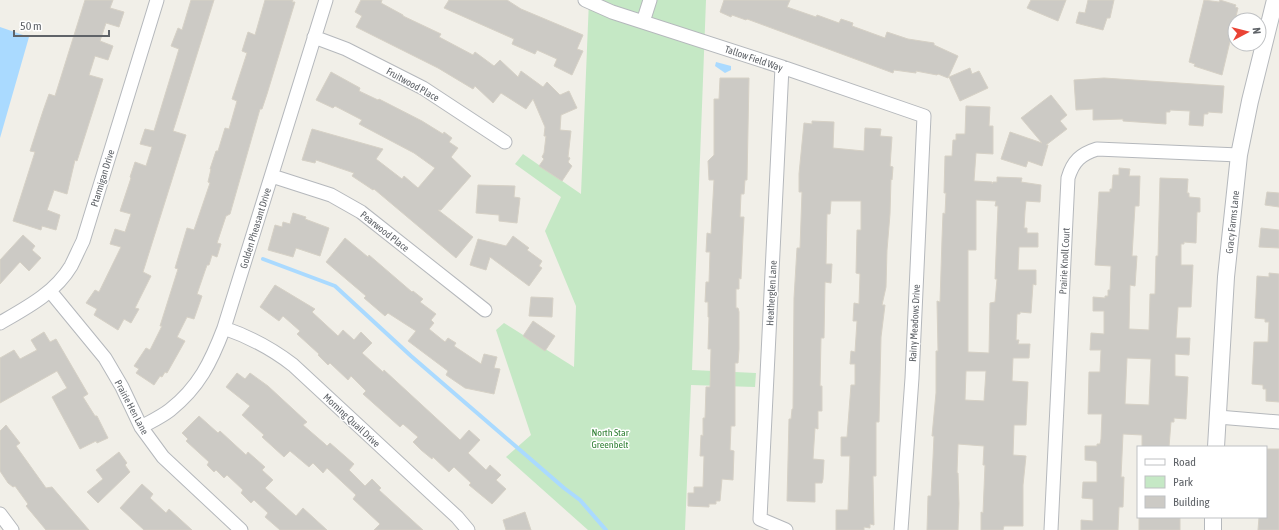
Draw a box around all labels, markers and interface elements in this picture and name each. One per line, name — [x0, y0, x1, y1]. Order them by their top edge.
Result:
scale bar — [14, 12, 109, 38]
north arrow — [1227, 12, 1267, 52]
text: 50 m — [20, 19, 42, 33]
text: N — [1251, 27, 1263, 35]
street label: Tallow Field Way — [723, 43, 784, 74]
street label: Fruitwood Place — [384, 65, 441, 104]
street label: Ptarmigan Drive — [89, 148, 117, 208]
street label: Golden Pheasant Drive — [238, 186, 273, 270]
street label: Gracy Farms Lane — [1224, 190, 1241, 254]
street label: Pearwood Place — [358, 209, 412, 254]
street label: Prairie Knoll Court — [1057, 227, 1072, 295]
street label: Heatherglen Lane — [764, 260, 779, 326]
street label: Rainy Meadows Drive — [907, 283, 922, 362]
street label: Prairie Hen Lane — [113, 378, 151, 437]
street label: Morning Quail Drive — [321, 391, 382, 450]
park label: North Star Greenbelt — [591, 427, 630, 450]
legend — [1137, 446, 1267, 518]
text: Road — [1173, 455, 1196, 469]
text: Park — [1173, 475, 1194, 489]
text: Building — [1173, 495, 1211, 509]

